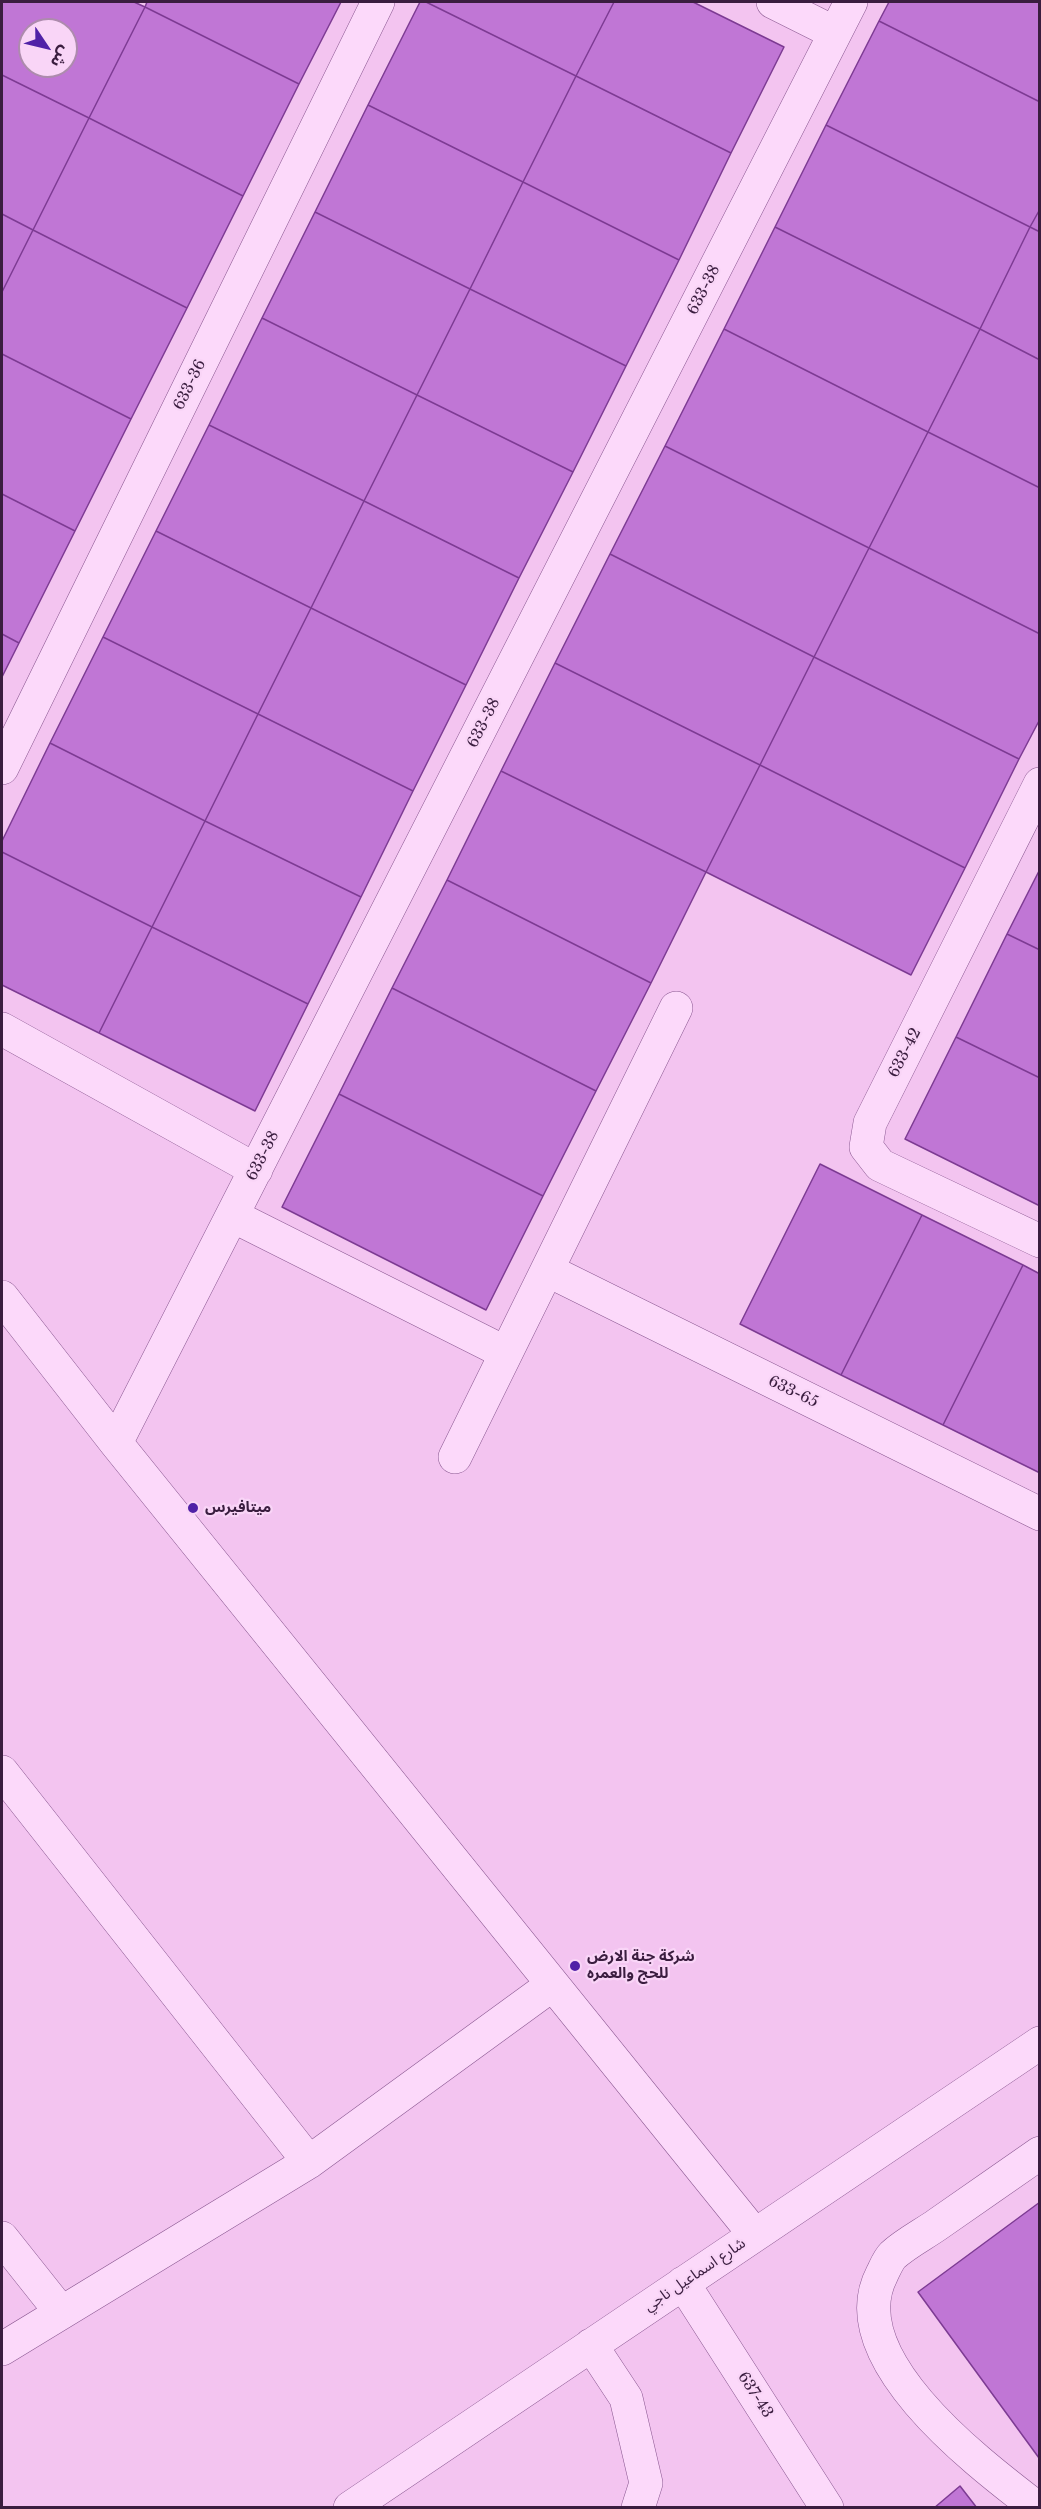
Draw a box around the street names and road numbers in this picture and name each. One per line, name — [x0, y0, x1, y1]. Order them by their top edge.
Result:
street label: 633-38 — [684, 262, 724, 318]
street label: 633-36 — [170, 357, 210, 413]
street label: 633-38 — [464, 695, 504, 751]
street label: 633-42 — [885, 1025, 925, 1081]
street label: 633-38 — [243, 1128, 283, 1184]
street label: 633-65 — [765, 1372, 821, 1412]
street label: شارع اسماعيل ناجي — [641, 2234, 749, 2316]
street label: 637-43 — [734, 2369, 776, 2421]

